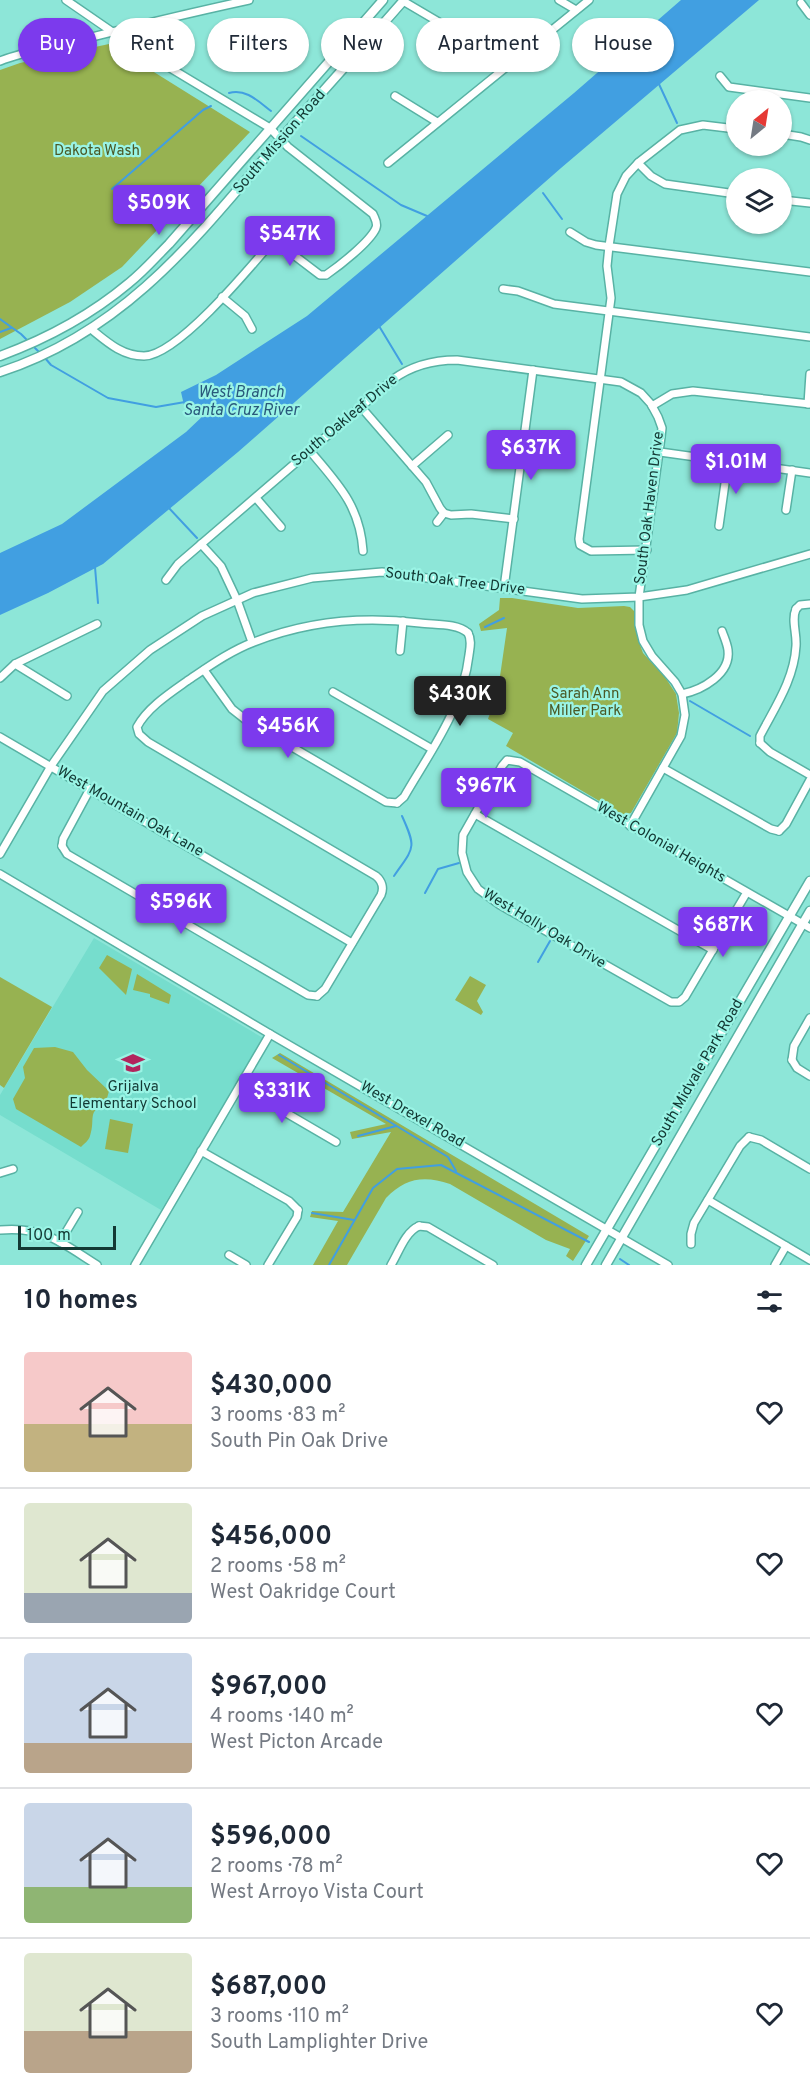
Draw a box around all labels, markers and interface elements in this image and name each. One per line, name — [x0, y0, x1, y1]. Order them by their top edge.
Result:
chip: Buy — [18, 18, 97, 72]
chip: Rent — [109, 18, 195, 72]
chip: Filters — [207, 18, 309, 72]
chip: New — [321, 18, 404, 72]
chip: Apartment — [416, 18, 560, 72]
chip: House — [572, 18, 674, 72]
street label: South Mission Road — [230, 86, 330, 198]
north arrow — [726, 90, 792, 156]
map controls — [726, 90, 792, 234]
park label: Dakota Wash — [54, 142, 140, 161]
button: layers — [726, 168, 792, 234]
pin: $509K — [117, 185, 201, 236]
text: $509K — [127, 191, 191, 217]
pin: $547K — [248, 216, 332, 267]
text: $547K — [259, 222, 321, 248]
street label: South Oakleaf Drive — [288, 371, 402, 471]
water label: West Branch Santa Cruz River — [183, 383, 301, 421]
pin: $637K — [489, 430, 573, 481]
street label: South Oak Haven Drive — [631, 430, 669, 586]
text: $637K — [501, 436, 561, 462]
pin: $1.01M — [687, 444, 785, 495]
text: $1.01M — [705, 450, 767, 476]
street label: South Oak Tree Drive — [384, 564, 526, 600]
pin: $430K — [418, 676, 502, 727]
text: $430K — [428, 682, 492, 708]
park label: Sarah Ann Miller Park — [549, 685, 621, 721]
pin: $456K — [246, 708, 330, 759]
text: $456K — [256, 714, 320, 740]
street label: West Mountain Oak Lane — [53, 762, 207, 862]
pin: $967K — [444, 768, 528, 819]
text: $967K — [455, 774, 517, 800]
street label: West Colonial Heights — [593, 798, 729, 888]
pin: $596K — [139, 884, 223, 935]
street label: West Holly Oak Drive — [479, 885, 609, 973]
text: $596K — [149, 890, 213, 916]
pin: $687K — [681, 907, 765, 958]
text: $687K — [692, 913, 754, 939]
street label: South Midvale Park Road — [648, 996, 748, 1150]
school or university icon: Grijalva Elementary School — [120, 1050, 146, 1076]
pin: $331K — [240, 1073, 324, 1124]
street label: West Drexel Road — [356, 1077, 468, 1153]
place label: Grijalva Elementary School — [69, 1078, 197, 1114]
text: $331K — [253, 1079, 311, 1105]
scale bar — [18, 1223, 116, 1250]
text: 100 m — [27, 1226, 71, 1246]
text: 10 homes — [24, 1285, 138, 1318]
icon: filters — [753, 1285, 786, 1318]
text: $430,000 — [210, 1370, 333, 1403]
icon: home — [72, 1376, 144, 1448]
icon: heart — [753, 1396, 786, 1429]
text: 3 rooms · 83 m² — [210, 1403, 345, 1429]
text: South Pin Oak Drive — [210, 1429, 388, 1455]
text: $456,000 — [210, 1521, 332, 1554]
icon: home — [72, 1527, 144, 1599]
icon: heart — [753, 1547, 786, 1580]
text: 2 rooms · 58 m² — [210, 1554, 346, 1580]
text: West Oakridge Court — [210, 1580, 396, 1606]
text: $967,000 — [210, 1671, 327, 1704]
icon: home — [72, 1677, 144, 1749]
icon: heart — [753, 1697, 786, 1730]
text: 4 rooms · 140 m² — [210, 1704, 354, 1730]
text: West Picton Arcade — [210, 1730, 383, 1756]
text: $596,000 — [210, 1821, 332, 1854]
icon: home — [72, 1827, 144, 1899]
icon: heart — [753, 1847, 786, 1880]
text: 2 rooms · 78 m² — [210, 1854, 343, 1880]
text: West Arroyo Vista Court — [210, 1880, 424, 1906]
text: $687,000 — [210, 1971, 327, 2004]
icon: home — [72, 1977, 144, 2049]
icon: heart — [753, 1997, 786, 2030]
text: 3 rooms · 110 m² — [210, 2004, 349, 2030]
text: South Lamplighter Drive — [210, 2030, 428, 2056]

